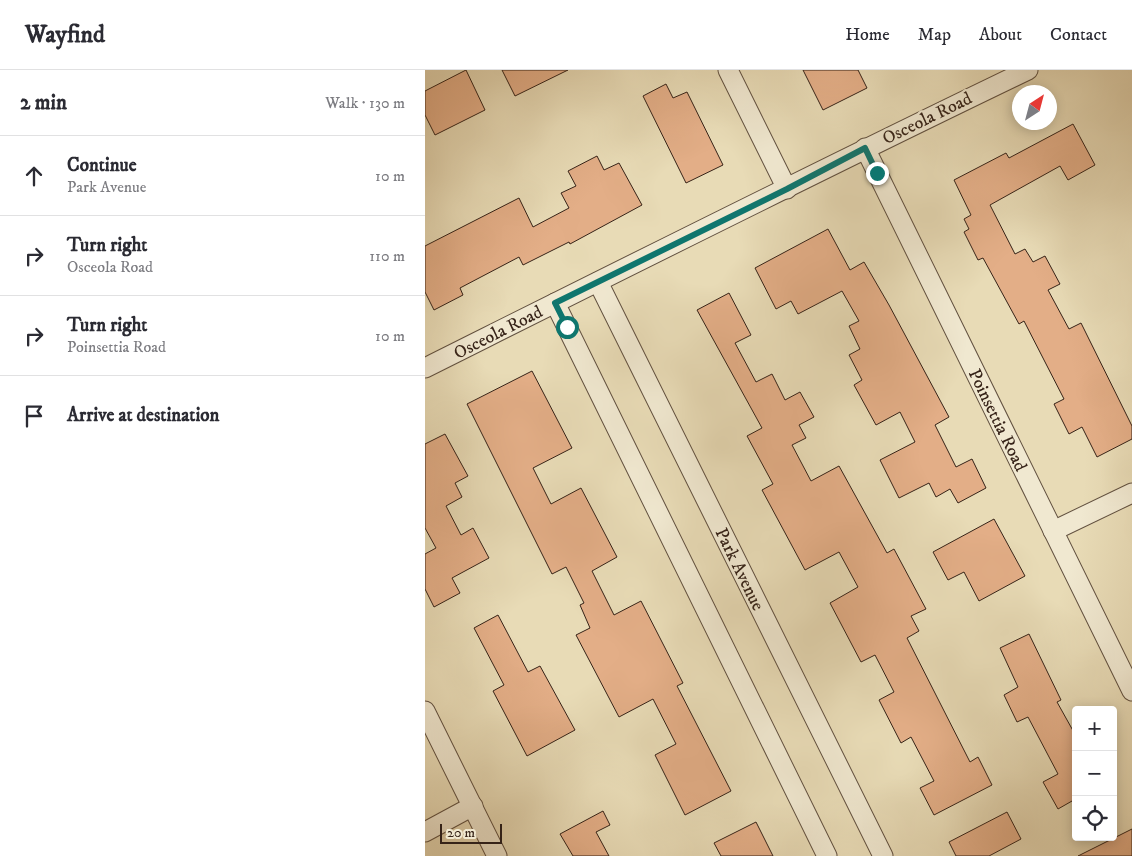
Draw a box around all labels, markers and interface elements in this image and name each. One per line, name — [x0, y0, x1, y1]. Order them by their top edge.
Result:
text: Wayfind — [25, 20, 105, 50]
text: Home — [845, 24, 890, 46]
text: Map — [918, 24, 951, 46]
text: About — [979, 24, 1022, 46]
text: Contact — [1050, 24, 1107, 46]
north arrow — [1012, 85, 1057, 130]
street label: Osceola Road — [879, 88, 976, 150]
text: 2 min — [20, 90, 67, 116]
text: Walk · 130 m — [325, 93, 405, 113]
text: Continue — [67, 154, 137, 177]
icon: ahead — [20, 162, 48, 190]
route end — [866, 162, 889, 185]
text: 10 m — [375, 166, 405, 186]
text: Park Avenue — [67, 177, 146, 197]
text: Turn right — [67, 234, 147, 257]
icon: right — [20, 242, 48, 270]
text: 110 m — [369, 246, 405, 266]
text: Osceola Road — [67, 257, 153, 277]
street label: Osceola Road — [450, 301, 547, 365]
text: Turn right — [67, 314, 147, 337]
route start — [556, 316, 579, 339]
icon: right — [20, 322, 48, 350]
text: 10 m — [375, 326, 405, 346]
text: Poinsettia Road — [67, 337, 166, 357]
street label: Poinsettia Road — [963, 366, 1031, 475]
icon: arrive — [20, 402, 48, 430]
text: Arrive at destination — [67, 404, 219, 427]
street label: Park Avenue — [710, 524, 769, 614]
map controls — [1072, 706, 1117, 841]
button: + — [1072, 706, 1117, 751]
button: − — [1072, 751, 1117, 796]
button: locate — [1072, 796, 1117, 841]
scale bar — [440, 821, 503, 844]
text: 20 m — [447, 824, 475, 842]

